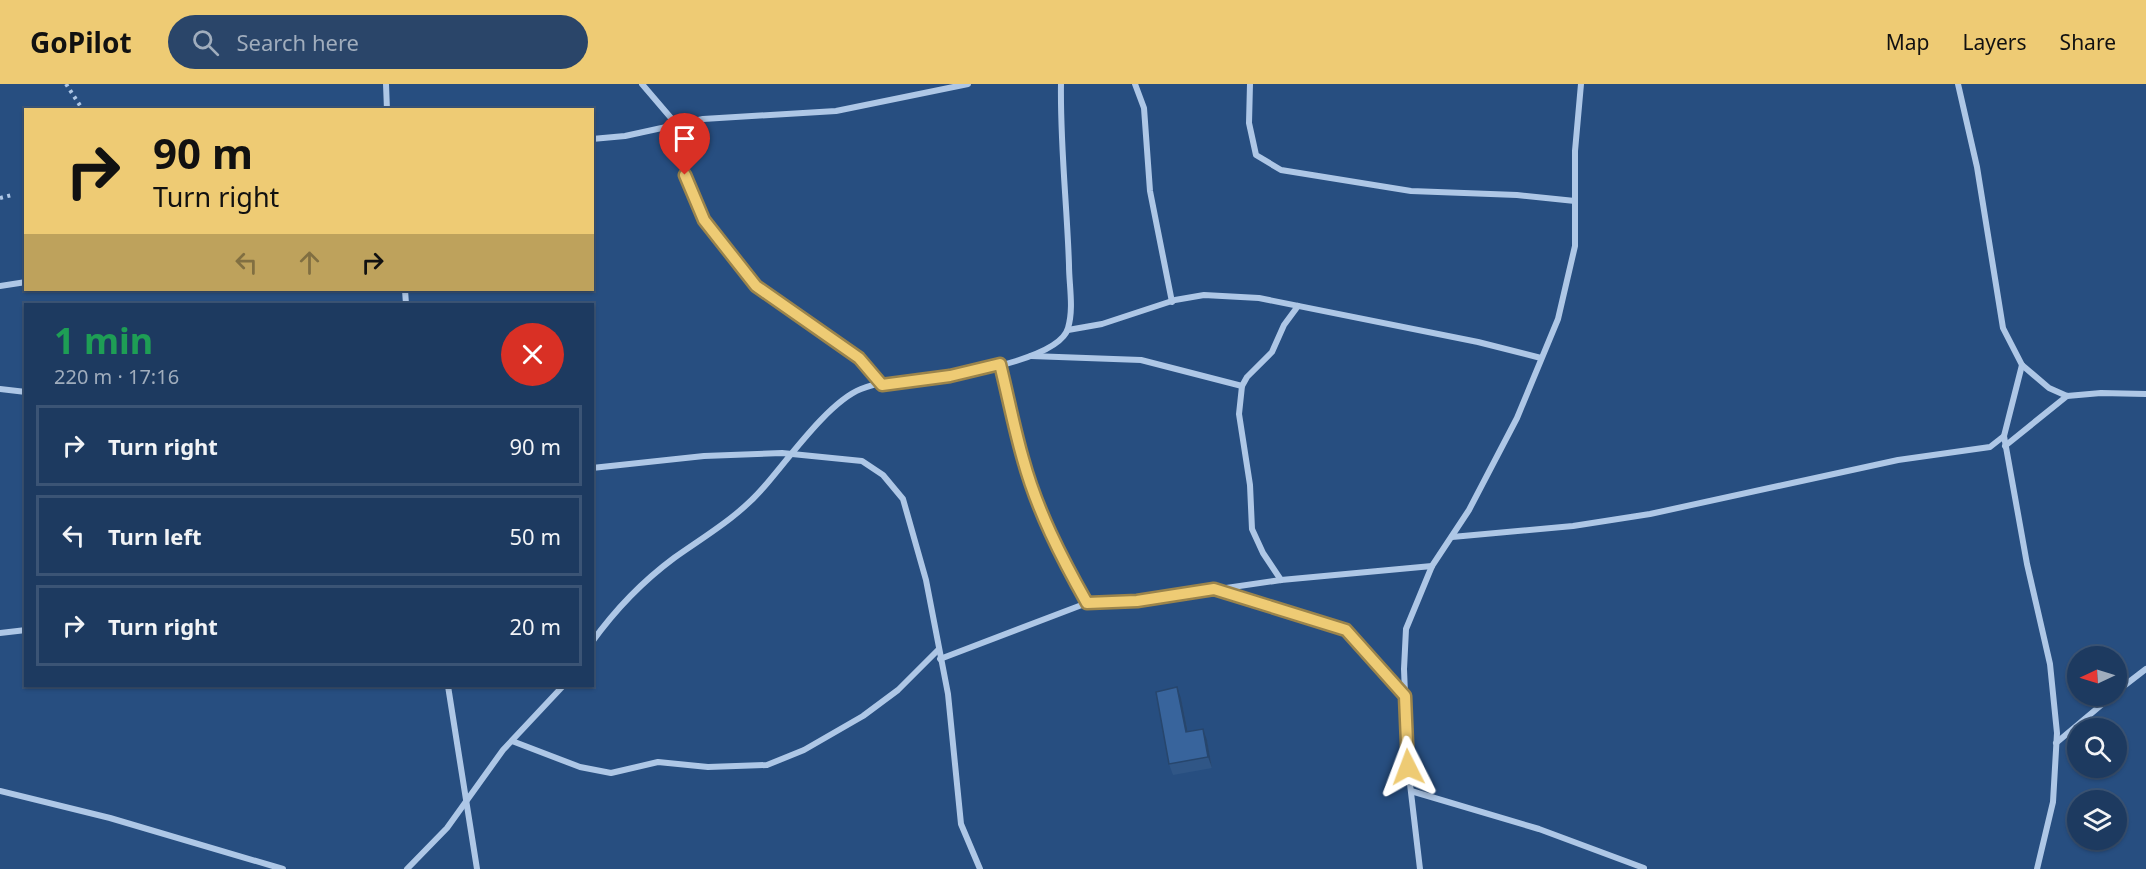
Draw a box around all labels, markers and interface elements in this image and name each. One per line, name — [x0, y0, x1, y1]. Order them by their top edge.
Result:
search box — [168, 15, 588, 69]
text: GoPilot — [30, 23, 132, 61]
icon: search — [189, 26, 222, 59]
text: Search here — [237, 27, 359, 57]
text: Map — [1886, 28, 1930, 56]
text: Layers — [1963, 28, 2027, 56]
text: Share — [2060, 28, 2116, 56]
pin — [659, 113, 710, 175]
icon: arrive — [668, 122, 701, 155]
text: 90 m — [153, 124, 253, 181]
icon: right — [54, 132, 132, 210]
text: Turn right — [153, 178, 279, 215]
icon: left — [230, 246, 263, 279]
icon: ahead — [293, 246, 326, 279]
icon: right — [356, 246, 389, 279]
text: 1 min — [54, 316, 153, 365]
button: close — [501, 323, 564, 386]
text: 220 m · 17:16 — [54, 363, 179, 390]
icon: right — [57, 429, 90, 462]
text: Turn right — [108, 431, 218, 461]
text: 90 m — [510, 431, 561, 461]
icon: left — [57, 519, 90, 552]
text: Turn left — [108, 521, 202, 551]
text: 50 m — [510, 521, 561, 551]
icon: right — [57, 609, 90, 642]
text: Turn right — [108, 611, 218, 641]
text: 20 m — [510, 611, 561, 641]
north arrow — [2067, 646, 2127, 706]
map controls — [2067, 646, 2127, 850]
button: search — [2067, 718, 2127, 778]
position arrow — [1376, 735, 1440, 799]
button: layers — [2067, 790, 2127, 850]

